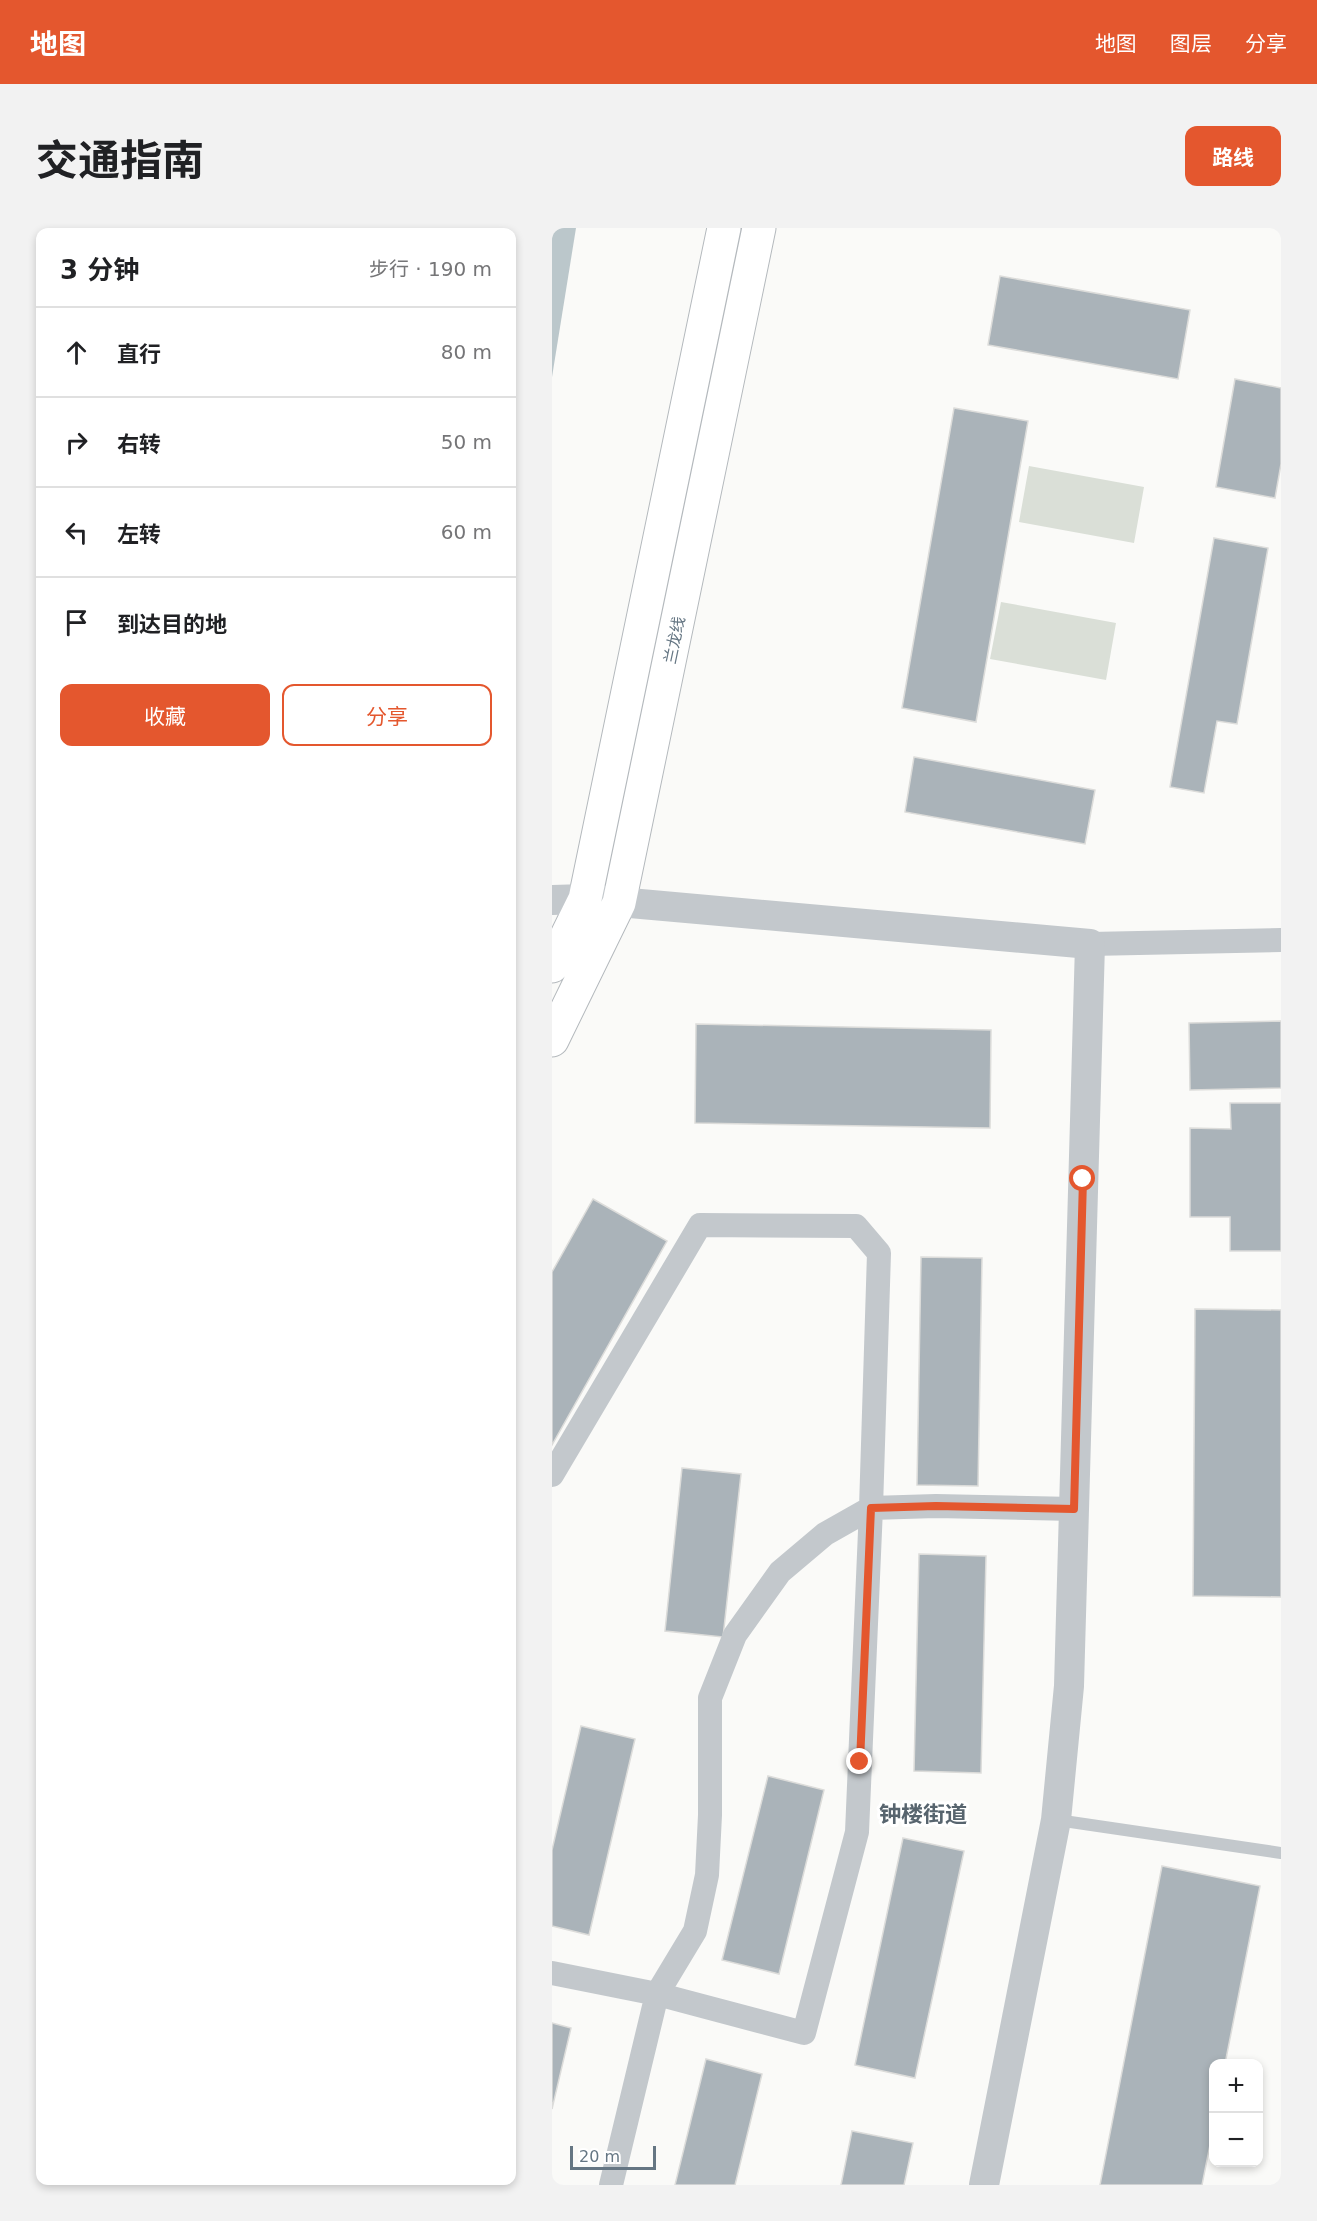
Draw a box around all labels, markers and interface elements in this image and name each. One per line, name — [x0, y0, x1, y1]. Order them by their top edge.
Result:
text: 地图 — [30, 28, 86, 61]
text: 地图 — [1095, 32, 1137, 56]
text: 图层 — [1170, 32, 1212, 56]
text: 分享 — [1245, 32, 1287, 56]
button: 路线 — [1185, 126, 1281, 186]
text: 交通指南 — [36, 136, 204, 185]
text: 3 分钟 — [60, 255, 139, 285]
text: 步行 · 190 m — [369, 257, 492, 281]
icon: ahead — [60, 336, 93, 369]
text: 80 m — [441, 340, 492, 364]
text: 直行 — [117, 342, 161, 367]
icon: right — [60, 426, 93, 459]
text: 50 m — [441, 430, 492, 454]
text: 右转 — [117, 432, 161, 457]
icon: left — [60, 516, 93, 549]
text: 60 m — [441, 520, 492, 544]
text: 左转 — [117, 522, 161, 547]
icon: arrive — [60, 606, 93, 639]
text: 到达目的地 — [117, 612, 227, 637]
street label: 兰龙线 — [660, 615, 689, 666]
button: 收藏 — [60, 684, 270, 746]
button: 分享 — [282, 684, 492, 746]
route start — [1069, 1165, 1095, 1191]
route end — [846, 1748, 872, 1774]
district label: 钟楼街道 — [879, 1802, 967, 1827]
map controls — [1209, 2059, 1263, 2167]
button: + — [1209, 2059, 1263, 2113]
button: − — [1209, 2113, 1263, 2167]
scale bar — [570, 2143, 656, 2170]
text: 20 m — [579, 2147, 620, 2166]

